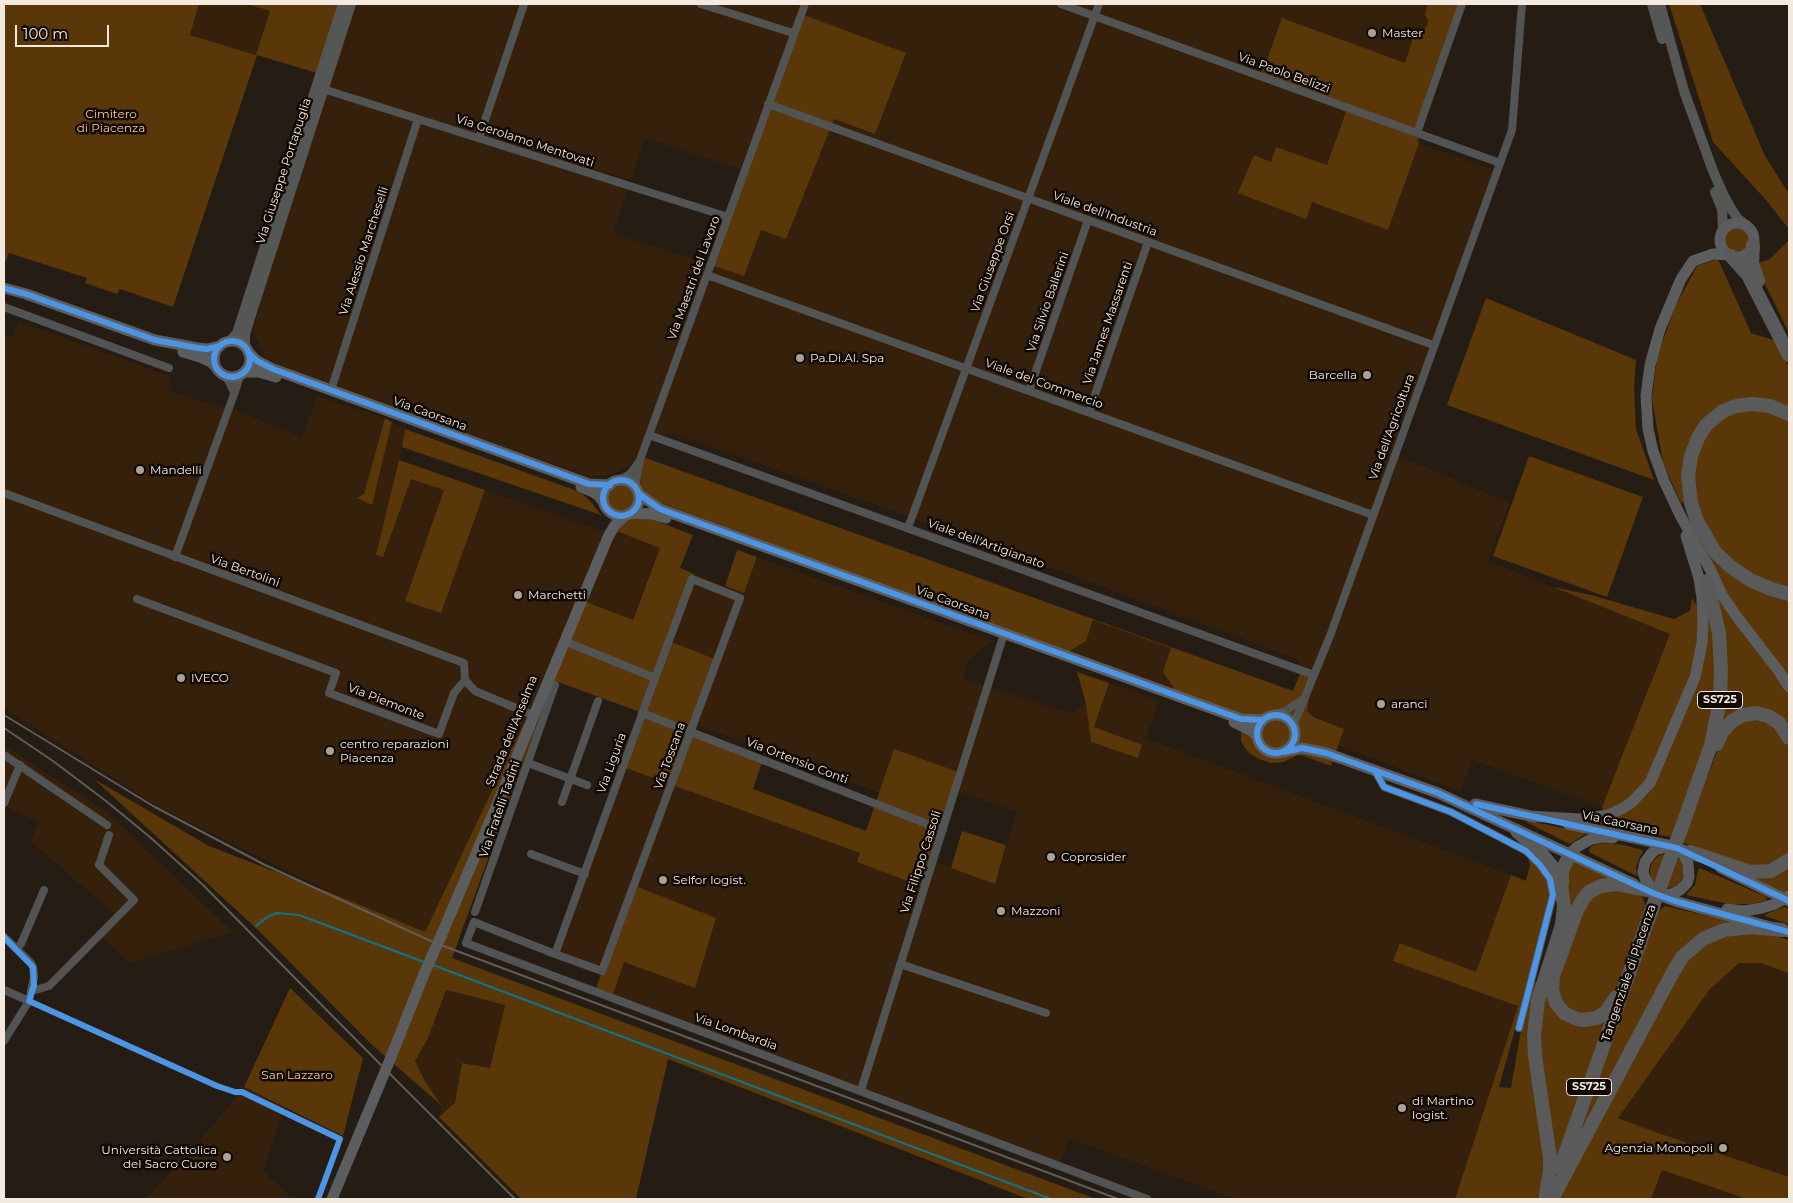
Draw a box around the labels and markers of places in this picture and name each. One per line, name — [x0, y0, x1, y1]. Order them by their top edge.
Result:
place label: Master — [1382, 26, 1423, 40]
marker: Master — [1366, 27, 1378, 39]
place label: Pa.Di.Al. Spa — [810, 351, 884, 365]
marker: Pa.Di.Al. Spa — [794, 352, 806, 364]
place label: Barcella — [1309, 368, 1357, 382]
marker: Barcella — [1361, 369, 1373, 381]
place label: Mandelli — [150, 463, 202, 477]
marker: Mandelli — [134, 464, 146, 476]
place label: Marchetti — [528, 588, 586, 602]
marker: Marchetti — [512, 589, 524, 601]
place label: IVECO — [191, 671, 229, 685]
marker: IVECO — [175, 672, 187, 684]
place label: aranci — [1391, 697, 1427, 711]
marker: aranci — [1375, 698, 1387, 710]
place label: centro reparazioni Piacenza — [340, 737, 449, 765]
marker: centro reparazioni Piacenza — [324, 745, 336, 757]
place label: Coprosider — [1061, 850, 1126, 864]
marker: Coprosider — [1045, 851, 1057, 863]
place label: Selfor logist. — [673, 873, 746, 887]
marker: Selfor logist. — [657, 874, 669, 886]
place label: Mazzoni — [1011, 904, 1061, 918]
marker: Mazzoni — [995, 905, 1007, 917]
place label: di Martino logist. — [1412, 1094, 1474, 1122]
marker: di Martino logist. — [1396, 1102, 1408, 1114]
place label: Agenzia Monopoli — [1605, 1141, 1713, 1155]
marker: Agenzia Monopoli — [1717, 1142, 1729, 1154]
place label: Università Cattolica del Sacro Cuore — [101, 1143, 217, 1171]
marker: Università Cattolica del Sacro Cuore — [221, 1151, 233, 1163]

